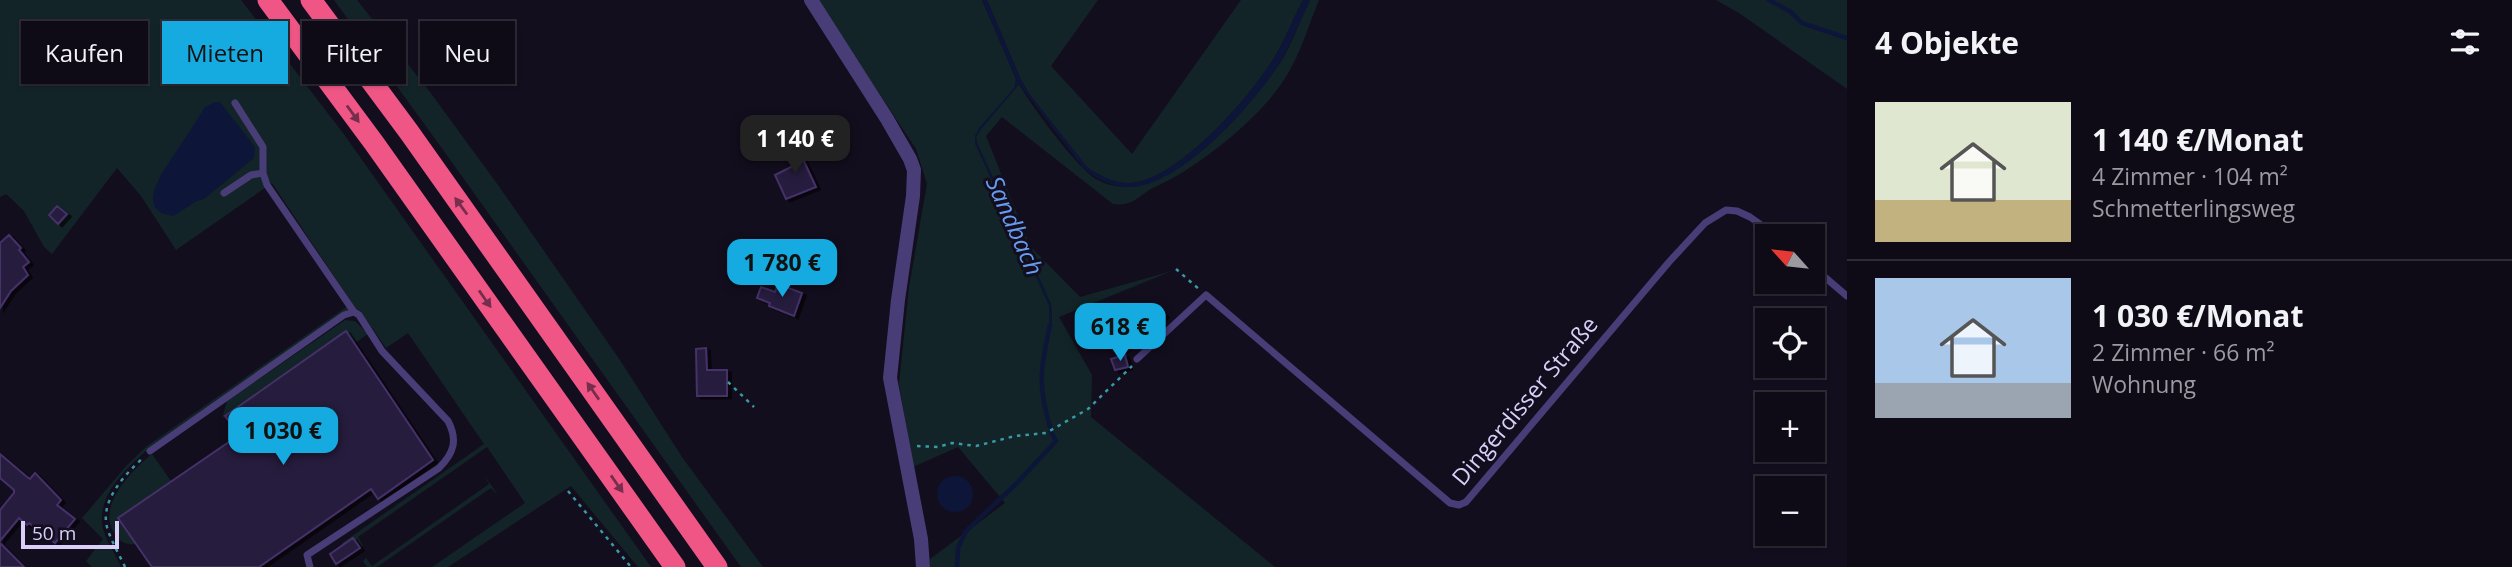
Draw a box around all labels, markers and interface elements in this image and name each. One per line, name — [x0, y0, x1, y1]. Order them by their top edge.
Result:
chip: Kaufen — [21, 21, 148, 84]
chip: Mieten — [162, 21, 288, 84]
chip: Filter — [302, 21, 406, 84]
chip: Neu — [420, 21, 515, 84]
text: 4 Objekte — [1875, 22, 2019, 63]
icon: filters — [2446, 23, 2484, 61]
one-way arrow — [345, 105, 359, 123]
pin: 1 140 € — [730, 116, 860, 175]
text: 1 140 €/Monat — [2092, 119, 2303, 160]
text: 1 140 € — [756, 122, 834, 154]
icon: home — [1931, 130, 2015, 214]
text: 4 Zimmer · 104 m² — [2092, 160, 2288, 192]
water label: Sandbach — [979, 170, 1052, 280]
text: Schmetterlingsweg — [2092, 192, 2295, 224]
one-way arrow — [454, 197, 468, 215]
north arrow — [1755, 224, 1825, 294]
map controls — [1755, 224, 1825, 546]
pin: 1 780 € — [717, 240, 847, 299]
text: 1 780 € — [743, 246, 821, 278]
one-way arrow — [478, 290, 492, 308]
text: 1 030 €/Monat — [2092, 295, 2303, 336]
pin: 618 € — [1071, 304, 1169, 363]
icon: home — [1931, 306, 2015, 390]
button: locate — [1755, 308, 1825, 378]
street label: Dingerdisser Straße — [1444, 309, 1605, 492]
text: 618 € — [1091, 310, 1149, 342]
text: 2 Zimmer · 66 m² — [2092, 336, 2275, 368]
text: Wohnung — [2092, 368, 2196, 400]
one-way arrow — [586, 382, 600, 400]
button: + — [1755, 392, 1825, 462]
pin: 1 030 € — [218, 407, 348, 467]
text: 1 030 € — [244, 414, 322, 446]
one-way arrow — [610, 475, 624, 493]
button: − — [1755, 476, 1825, 546]
scale bar — [21, 518, 119, 550]
text: 50 m — [32, 520, 76, 546]

